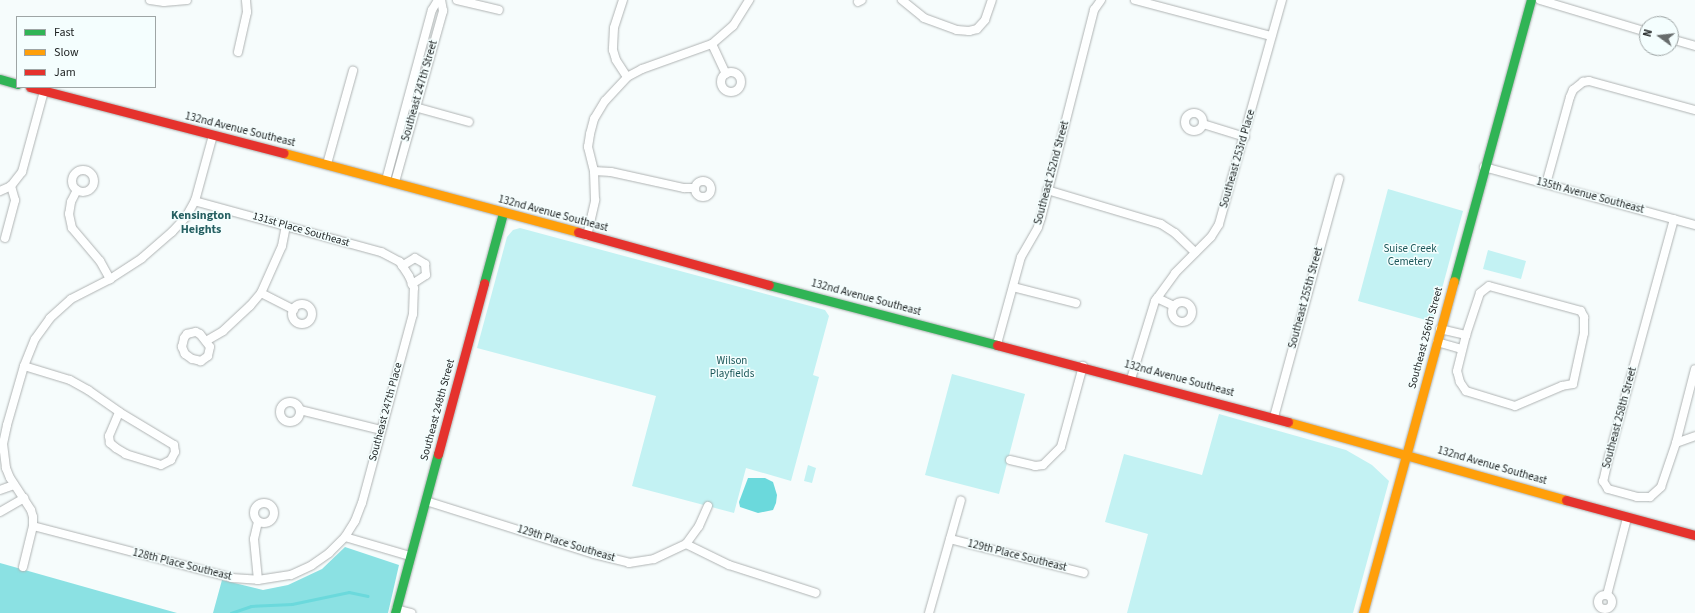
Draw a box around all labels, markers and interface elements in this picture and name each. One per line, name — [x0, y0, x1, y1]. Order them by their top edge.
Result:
legend — [16, 16, 156, 88]
north arrow — [1639, 16, 1679, 56]
text: Fast — [54, 24, 74, 41]
text: N — [1640, 28, 1656, 39]
street label: Southeast 247th Street — [399, 39, 441, 143]
text: Slow — [54, 44, 79, 61]
text: Jam — [54, 64, 76, 81]
street label: Southeast 253rd Place — [1218, 108, 1258, 210]
street label: 132nd Avenue Southeast — [183, 110, 297, 150]
street label: Southeast 252nd Street — [1032, 120, 1072, 226]
street label: 135th Avenue Southeast — [1535, 175, 1645, 217]
street label: 132nd Avenue Southeast — [497, 193, 609, 235]
district label: Kensington Heights — [171, 209, 231, 237]
street label: 131st Place Southeast — [251, 210, 351, 250]
park label: Suise Creek Cemetery — [1383, 243, 1437, 269]
street label: Southeast 255th Street — [1286, 246, 1326, 350]
street label: 132nd Avenue Southeast — [810, 277, 922, 319]
street label: Southeast 256th Street — [1406, 286, 1446, 390]
park label: Wilson Playfields — [710, 355, 754, 381]
street label: Southeast 248th Street — [418, 358, 458, 462]
street label: 132nd Avenue Southeast — [1123, 358, 1235, 400]
street label: Southeast 247th Place — [366, 361, 406, 463]
street label: Southeast 258th Street — [1600, 366, 1640, 470]
street label: 132nd Avenue Southeast — [1436, 444, 1548, 488]
street label: 129th Place Southeast — [515, 523, 617, 565]
street label: 129th Place Southeast — [966, 537, 1068, 575]
street label: 128th Place Southeast — [131, 546, 233, 584]

